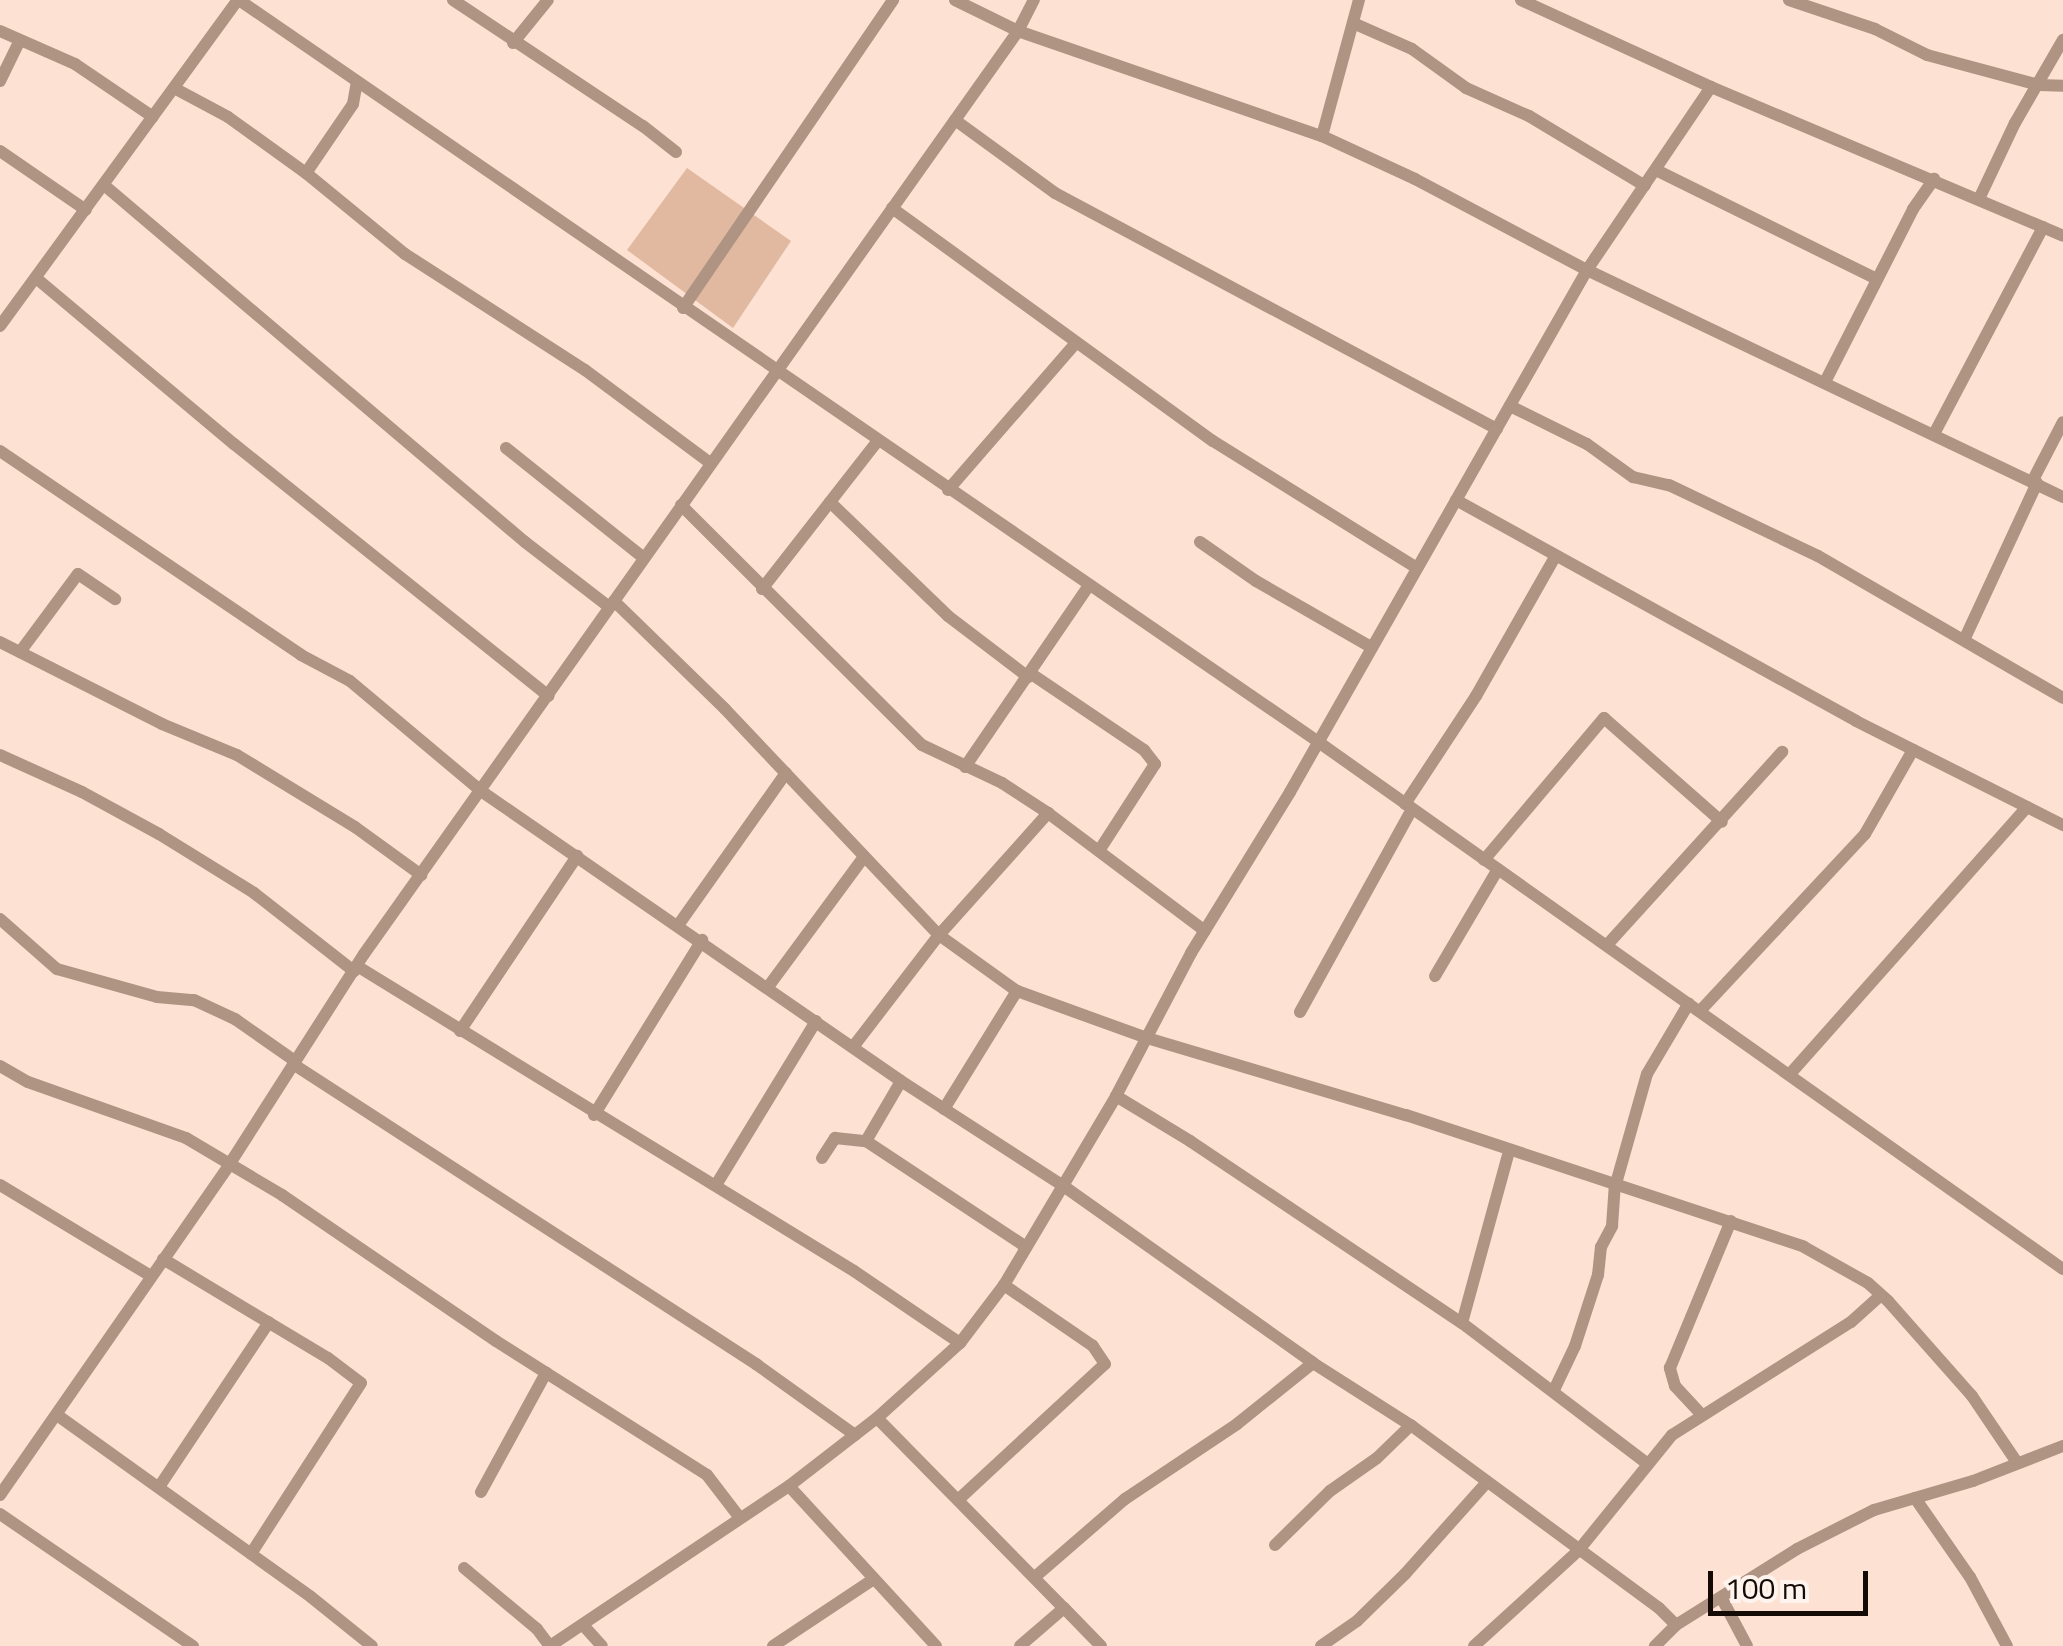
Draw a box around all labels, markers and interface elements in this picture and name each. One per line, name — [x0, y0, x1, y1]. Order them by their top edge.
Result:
scale bar — [1713, 1551, 1873, 1613]
text: 100 m — [1725, 1565, 1807, 1611]

